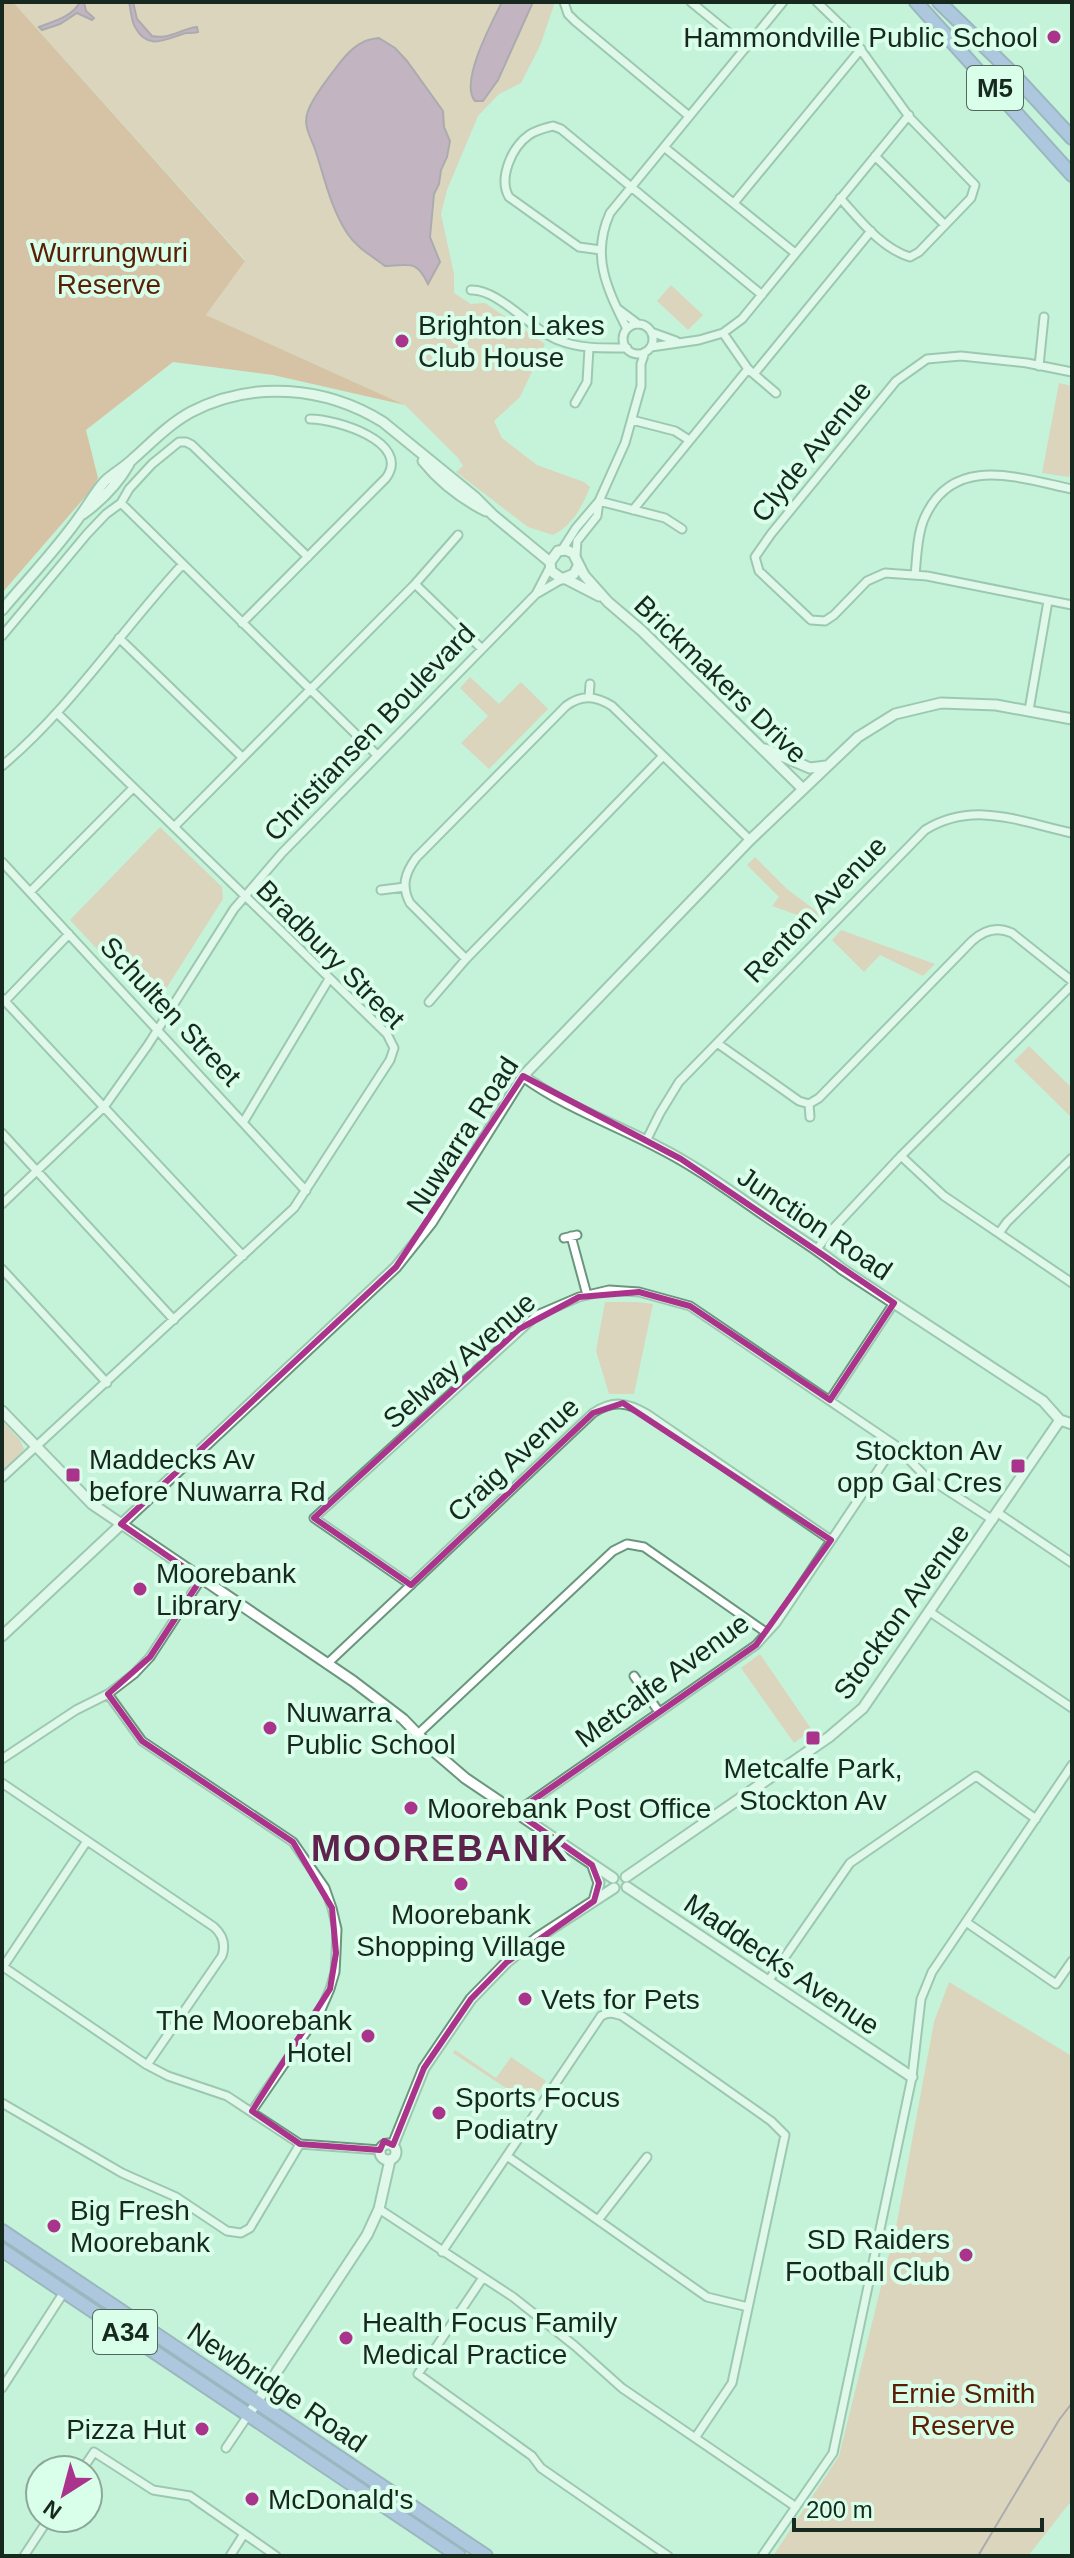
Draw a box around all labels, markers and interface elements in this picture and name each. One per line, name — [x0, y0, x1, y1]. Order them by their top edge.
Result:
place label: Hammondville Public School — [683, 22, 1038, 53]
marker: Hammondville Public School — [1045, 28, 1063, 46]
road number: M5 — [967, 66, 1023, 110]
park label: Wurrungwuri Reserve — [30, 237, 188, 300]
place label: Brighton Lakes Club House — [418, 310, 605, 373]
marker: Brighton Lakes Club House — [393, 332, 411, 350]
street label: Clyde Avenue — [745, 375, 878, 528]
street label: Brickmakers Drive — [628, 589, 813, 769]
street label: Christiansen Boulevard — [258, 617, 481, 847]
street label: Renton Avenue — [738, 830, 893, 989]
street label: Bradbury Street — [250, 874, 411, 1035]
street label: Schulten Street — [94, 931, 247, 1092]
street label: Nuwarra Road — [400, 1051, 525, 1219]
street label: Junction Road — [732, 1161, 898, 1286]
street label: Selway Avenue — [377, 1286, 542, 1435]
street label: Craig Avenue — [441, 1391, 585, 1528]
place label: Stockton Av opp Gal Cres — [837, 1435, 1002, 1498]
place label: Maddecks Av before Nuwarra Rd — [89, 1444, 326, 1507]
marker: Stockton Av opp Gal Cres — [1009, 1457, 1027, 1475]
marker: Maddecks Av before Nuwarra Rd — [64, 1466, 82, 1484]
street label: Stockton Avenue — [827, 1517, 976, 1705]
place label: Moorebank Library — [156, 1558, 297, 1621]
marker: Moorebank Library — [131, 1580, 149, 1598]
street label: Metcalfe Avenue — [570, 1607, 755, 1754]
place label: Nuwarra Public School — [286, 1697, 456, 1760]
marker: Nuwarra Public School — [261, 1719, 279, 1737]
marker: Metcalfe Park, Stockton Av — [804, 1729, 822, 1747]
place label: Metcalfe Park, Stockton Av — [724, 1753, 902, 1816]
place label: Moorebank Post Office — [427, 1793, 711, 1824]
marker: Moorebank Post Office — [402, 1799, 420, 1817]
district label: MOOREBANK — [311, 1828, 569, 1869]
marker: Moorebank Shopping Village — [452, 1875, 470, 1893]
street label: Maddecks Avenue — [678, 1888, 885, 2041]
place label: Moorebank Shopping Village — [356, 1899, 566, 1962]
place label: Vets for Pets — [541, 1984, 700, 2015]
marker: Vets for Pets — [516, 1990, 534, 2008]
place label: The Moorebank Hotel — [156, 2005, 353, 2068]
marker: The Moorebank Hotel — [359, 2027, 377, 2045]
place label: Sports Focus Podiatry — [455, 2082, 620, 2145]
marker: Sports Focus Podiatry — [430, 2104, 448, 2122]
place label: Big Fresh Moorebank — [70, 2195, 211, 2258]
marker: Big Fresh Moorebank — [45, 2217, 63, 2235]
place label: SD Raiders Football Club — [785, 2224, 950, 2287]
marker: SD Raiders Football Club — [957, 2246, 975, 2264]
place label: Health Focus Family Medical Practice — [362, 2307, 617, 2370]
road number: A34 — [93, 2310, 157, 2354]
street label: Newbridge Road — [182, 2316, 372, 2459]
marker: Health Focus Family Medical Practice — [337, 2329, 355, 2347]
park label: Ernie Smith Reserve — [891, 2378, 1035, 2441]
place label: Pizza Hut — [66, 2414, 186, 2445]
marker: Pizza Hut — [193, 2420, 211, 2438]
north arrow — [24, 2454, 104, 2534]
scale bar — [794, 2482, 1042, 2532]
place label: McDonald's — [268, 2484, 413, 2515]
marker: McDonald's — [243, 2490, 261, 2508]
text: N — [39, 2495, 66, 2525]
text: 200 m — [806, 2496, 873, 2523]

